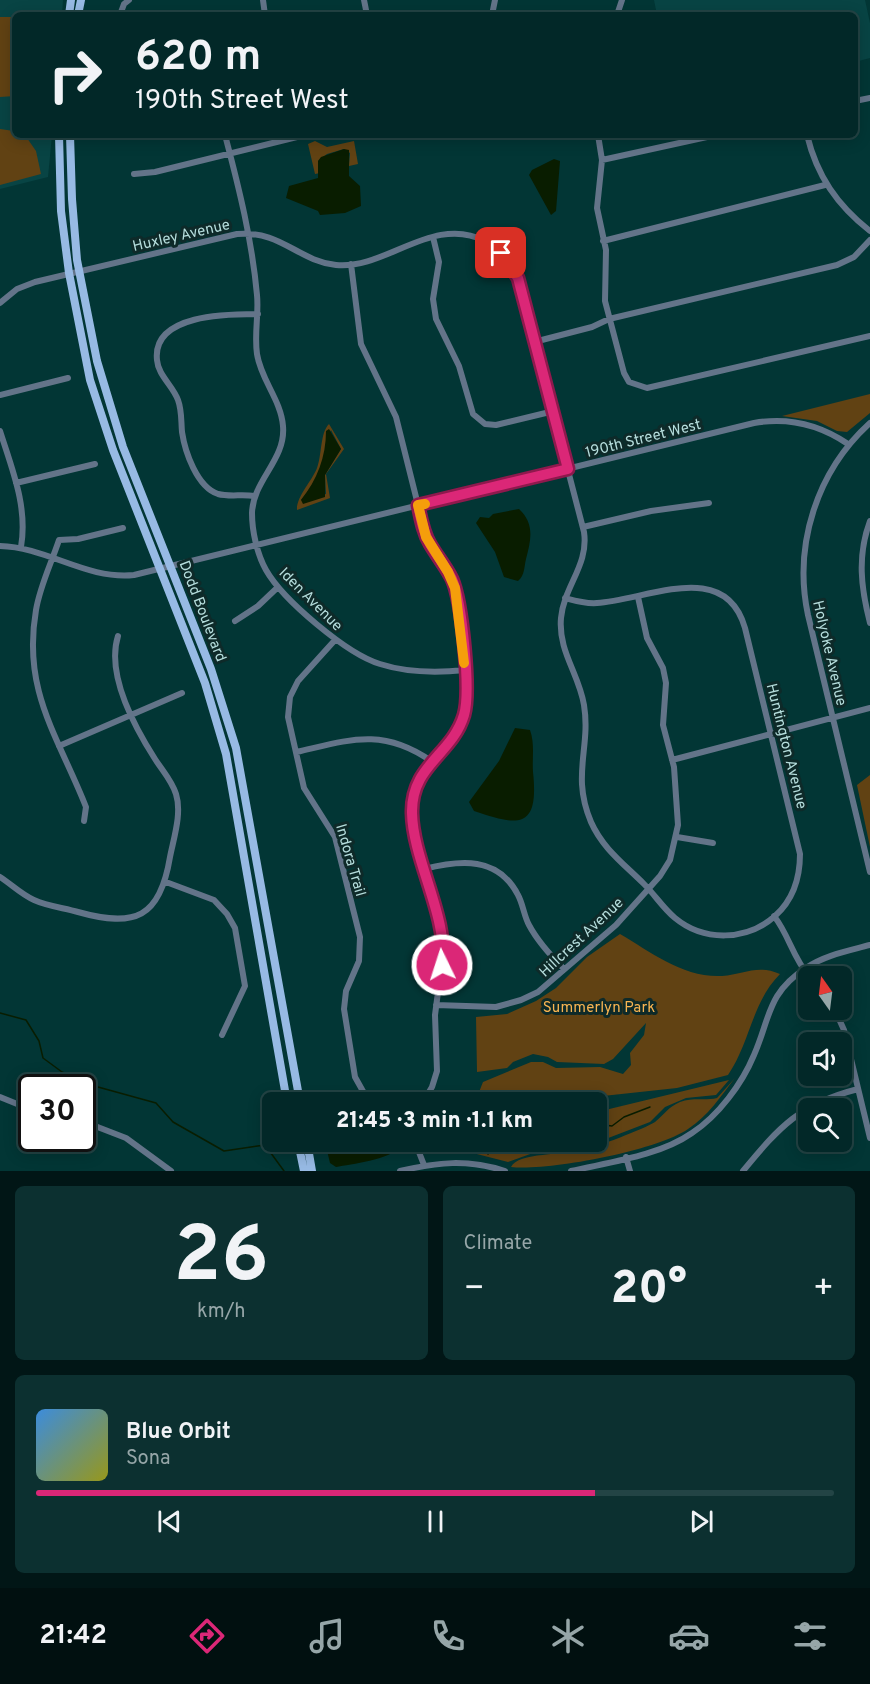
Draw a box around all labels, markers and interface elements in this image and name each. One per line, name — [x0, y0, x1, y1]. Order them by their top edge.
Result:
text: 620 m — [135, 32, 261, 85]
icon: right — [36, 36, 114, 114]
text: 190th Street West — [135, 84, 349, 118]
street label: Huxley Avenue — [131, 216, 232, 257]
pin — [475, 227, 526, 278]
icon: arrive — [484, 236, 517, 269]
street label: 190th Street West — [583, 416, 703, 463]
street label: Dodd Boulevard — [174, 558, 230, 665]
street label: Iden Avenue — [274, 564, 346, 636]
street label: Holyoke Avenue — [807, 599, 850, 708]
street label: Huntington Avenue — [761, 682, 810, 811]
street label: Indora Trail — [330, 822, 369, 899]
street label: Hillcrest Avenue — [536, 894, 628, 982]
position arrow — [410, 933, 474, 997]
north arrow — [798, 966, 852, 1020]
map controls — [798, 966, 852, 1152]
park label: Summerlyn Park — [543, 999, 655, 1018]
button: sound — [798, 1032, 852, 1086]
speed limit sign: 30 — [18, 1074, 96, 1152]
button: search — [798, 1098, 852, 1152]
text: 21:45 · 3 min · 1.1 km — [336, 1108, 533, 1135]
text: 26 — [173, 1210, 269, 1309]
text: Climate — [464, 1231, 532, 1257]
text: 20° — [611, 1262, 687, 1319]
text: − — [464, 1269, 485, 1311]
text: + — [813, 1269, 834, 1311]
text: km/h — [197, 1299, 246, 1325]
text: Blue Orbit — [126, 1419, 231, 1446]
text: Sona — [126, 1446, 171, 1472]
icon: previous — [153, 1505, 186, 1538]
icon: pause — [419, 1505, 452, 1538]
icon: next — [685, 1505, 718, 1538]
icon: directions — [186, 1615, 228, 1657]
icon: music — [306, 1615, 348, 1657]
icon: phone — [427, 1615, 469, 1657]
icon: climate — [547, 1615, 589, 1657]
icon: car — [668, 1615, 710, 1657]
icon: filters — [789, 1615, 831, 1657]
text: 21:42 — [39, 1619, 107, 1653]

